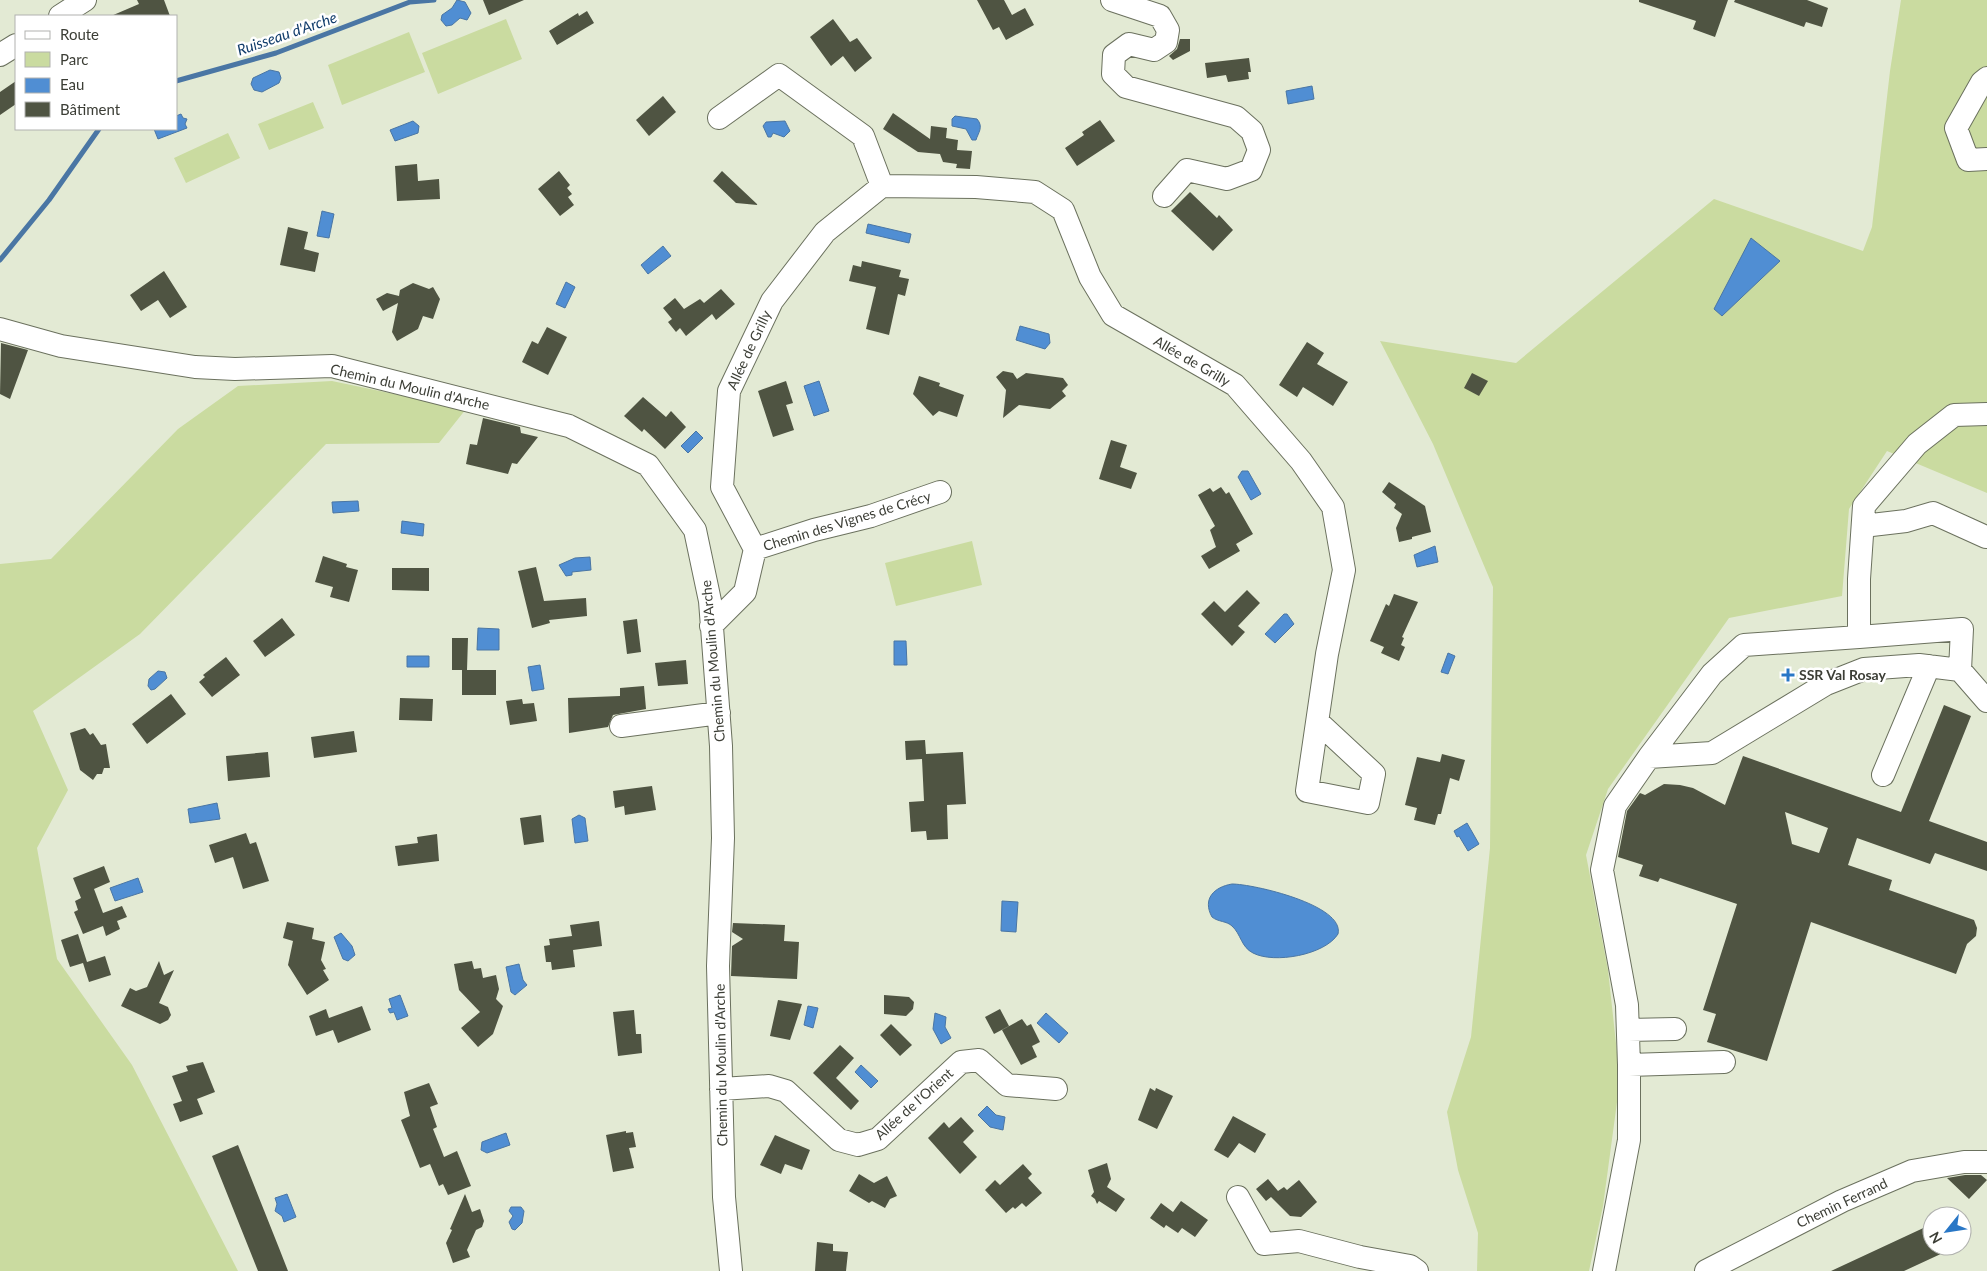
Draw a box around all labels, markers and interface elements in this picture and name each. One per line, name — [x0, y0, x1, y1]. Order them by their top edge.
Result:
water label: Ruisseau d'Arche — [234, 8, 339, 59]
legend — [15, 15, 178, 130]
text: Route — [60, 25, 99, 43]
text: Parc — [60, 50, 89, 68]
text: Eau — [60, 75, 84, 93]
text: Bâtiment — [60, 100, 121, 118]
street label: Allée de Grilly — [723, 307, 775, 392]
street label: Allée de Grilly — [1151, 332, 1234, 390]
street label: Chemin du Moulin d'Arche — [329, 360, 491, 413]
street label: Chemin des Vignes de Crécy — [761, 487, 933, 554]
street label: Chemin du Moulin d'Arche — [697, 579, 728, 743]
place label: SSR Val Rosay — [1799, 666, 1887, 683]
marker: SSR Val Rosay — [1781, 668, 1795, 682]
street label: Chemin du Moulin d'Arche — [711, 984, 730, 1146]
street label: Allée de l'Orient — [871, 1064, 956, 1143]
street label: Chemin Ferrand — [1794, 1174, 1890, 1231]
north arrow — [1922, 1206, 1972, 1256]
text: N — [1925, 1229, 1945, 1247]

